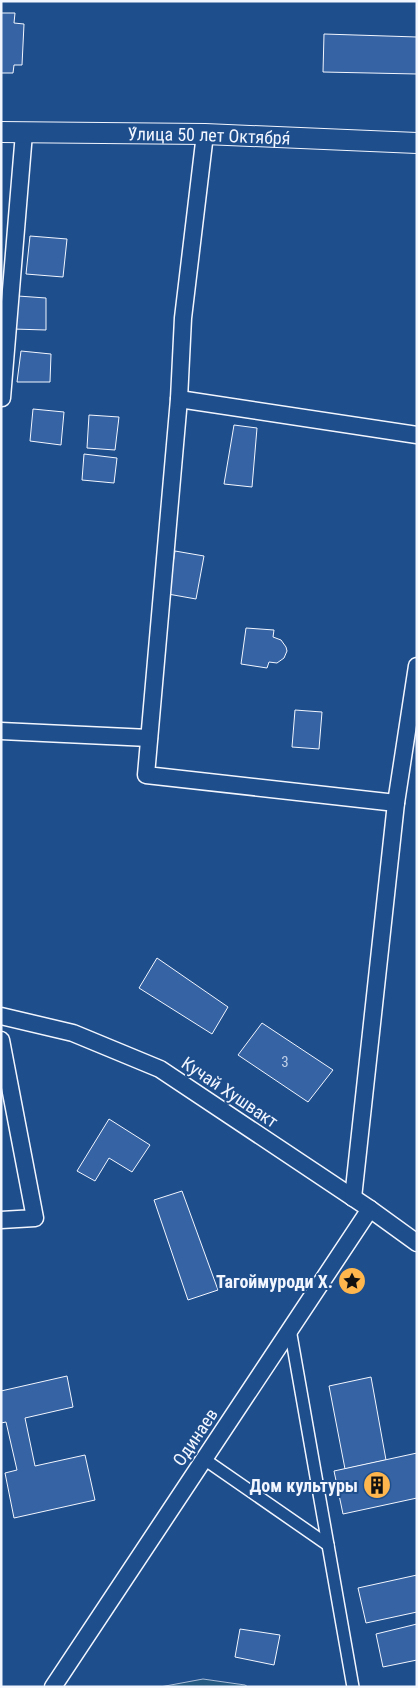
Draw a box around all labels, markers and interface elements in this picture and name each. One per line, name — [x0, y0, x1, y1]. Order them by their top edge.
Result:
street label: У́лица 50 лет Октября́ — [127, 123, 291, 148]
street label: Кучай Хушвакт — [178, 1052, 282, 1132]
house number: 3 — [281, 1053, 289, 1071]
place icon: Тагоймуроди Х. — [337, 1266, 367, 1296]
place label: Тагоймуроди Х. — [216, 1271, 333, 1292]
street label: Одинаев — [168, 1404, 222, 1470]
building icon: Дом культуры — [362, 1470, 392, 1500]
place label: Дом культуры — [249, 1475, 358, 1496]

